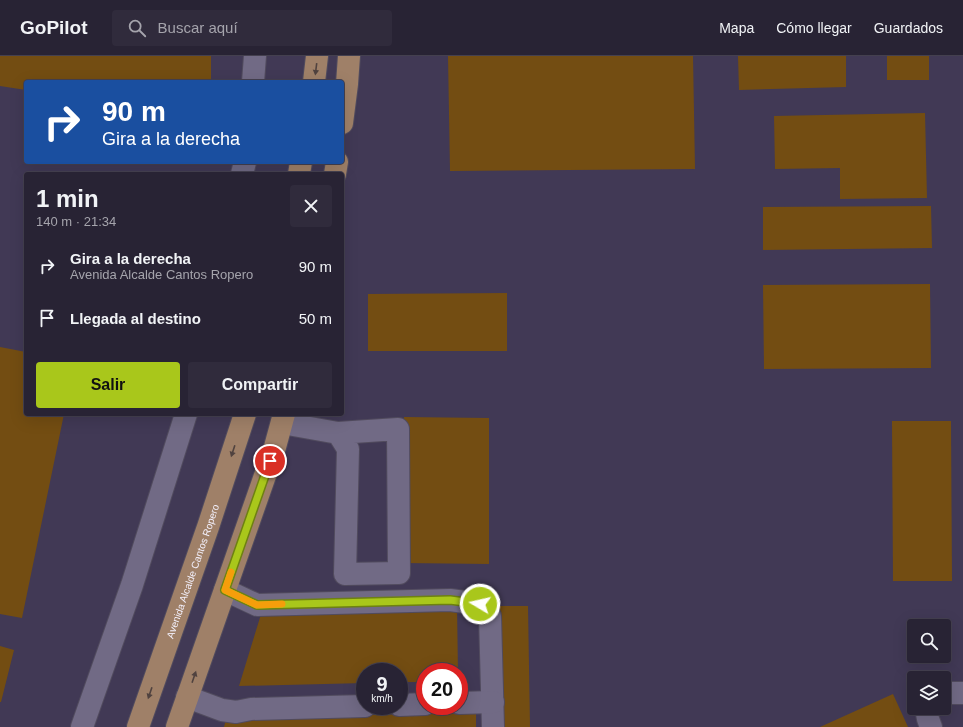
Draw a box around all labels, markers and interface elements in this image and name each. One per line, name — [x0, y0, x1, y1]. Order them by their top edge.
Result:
search box — [112, 10, 392, 46]
text: GoPilot — [20, 17, 88, 38]
icon: search — [126, 17, 148, 39]
text: Buscar aquí — [158, 19, 238, 36]
text: Mapa — [719, 20, 754, 36]
text: Cómo llegar — [776, 20, 852, 36]
text: Guardados — [874, 20, 943, 36]
one-way arrow — [312, 63, 319, 75]
icon: right — [36, 96, 88, 148]
text: 90 m — [102, 96, 166, 127]
text: Gira a la derecha — [102, 129, 240, 149]
text: 1 min — [36, 185, 99, 212]
button: close — [290, 185, 332, 227]
text: 140 m · 21:34 — [36, 214, 116, 229]
text: Gira a la derecha — [70, 250, 191, 267]
icon: right — [36, 255, 58, 277]
text: 90 m — [299, 258, 332, 275]
text: Avenida Alcalde Cantos Ropero — [70, 267, 253, 282]
icon: arrive — [36, 307, 58, 329]
text: Llegada al destino — [70, 310, 201, 327]
text: 50 m — [299, 310, 332, 327]
button: Salir — [36, 362, 180, 408]
button: Compartir — [188, 362, 332, 408]
pin — [253, 444, 287, 478]
one-way arrow — [230, 445, 236, 457]
icon: arrive — [259, 450, 281, 472]
street label: Avenida Alcalde Cantos Ropero — [164, 503, 221, 640]
position arrow — [459, 583, 501, 625]
map controls — [907, 619, 951, 715]
button: search — [907, 619, 951, 663]
speed limit sign: 20 — [416, 663, 468, 715]
one-way arrow — [191, 670, 197, 682]
button: layers — [907, 671, 951, 715]
text: 9 — [376, 673, 388, 695]
one-way arrow — [147, 688, 153, 700]
text: km/h — [371, 693, 393, 704]

